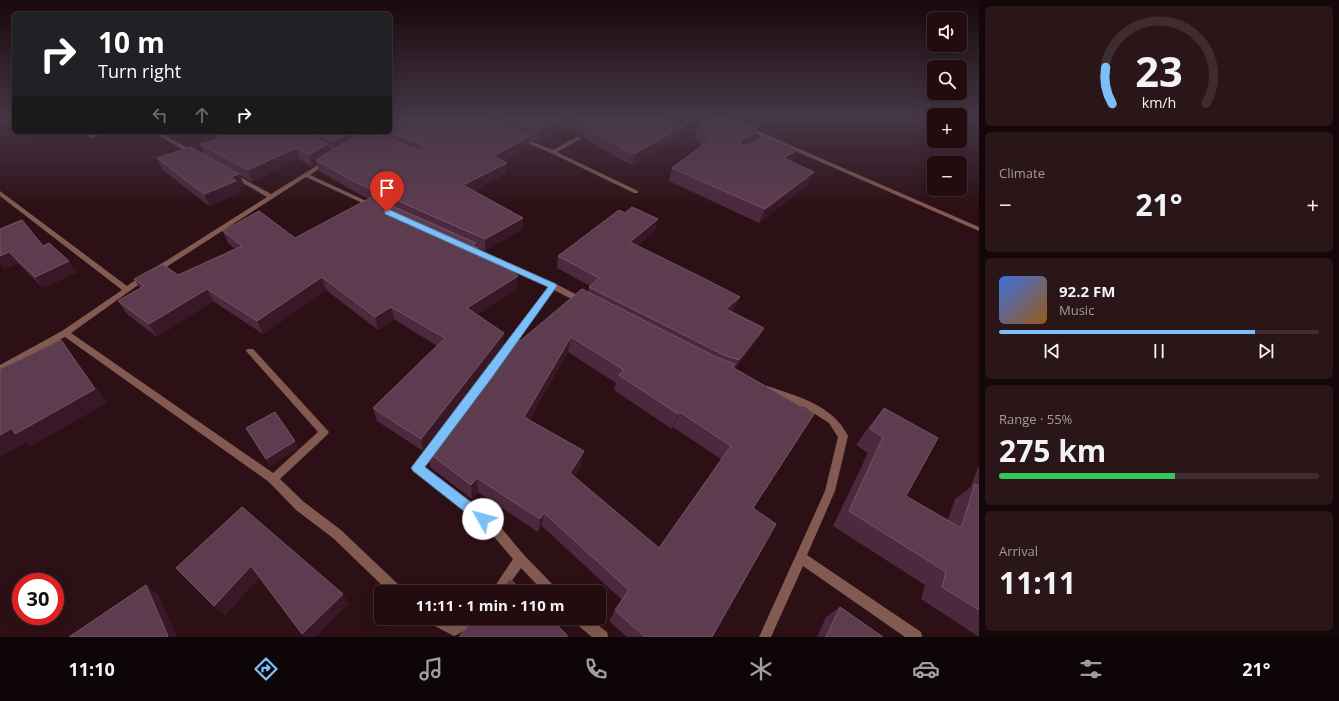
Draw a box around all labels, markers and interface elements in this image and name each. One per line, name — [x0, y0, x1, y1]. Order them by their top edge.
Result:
map controls — [927, 12, 967, 196]
button: sound — [927, 12, 967, 52]
text: 10 m — [98, 23, 165, 61]
icon: right — [32, 28, 84, 80]
text: 23 — [1135, 43, 1183, 99]
text: Turn right — [98, 59, 181, 83]
button: search — [927, 60, 967, 100]
text: km/h — [1142, 93, 1176, 112]
icon: left — [149, 104, 171, 126]
icon: ahead — [191, 104, 213, 126]
icon: right — [233, 104, 255, 126]
button: + — [927, 108, 967, 148]
button: − — [927, 156, 967, 196]
text: Climate — [999, 164, 1045, 182]
pin — [370, 171, 404, 212]
icon: arrive — [376, 177, 398, 199]
text: 21° — [1135, 184, 1183, 225]
text: − — [999, 189, 1012, 219]
text: + — [1306, 189, 1319, 219]
text: 92.2 FM — [1059, 281, 1115, 301]
text: Music — [1059, 301, 1094, 319]
icon: previous — [1041, 340, 1063, 362]
icon: pause — [1148, 340, 1170, 362]
icon: next — [1255, 340, 1277, 362]
text: Range · 55% — [999, 410, 1072, 428]
text: 275 km — [999, 430, 1106, 471]
position arrow — [462, 498, 504, 540]
text: Arrival — [999, 542, 1038, 560]
text: 11:11 — [999, 562, 1076, 603]
speed limit sign: 30 — [12, 573, 64, 625]
text: 11:11 · 1 min · 110 m — [416, 595, 564, 615]
icon: directions — [252, 655, 280, 683]
icon: music — [417, 655, 445, 683]
icon: phone — [582, 655, 610, 683]
icon: climate — [747, 655, 775, 683]
icon: car — [912, 655, 940, 683]
icon: filters — [1077, 655, 1105, 683]
text: 11:10 — [69, 657, 115, 681]
text: 21° — [1242, 657, 1270, 681]

